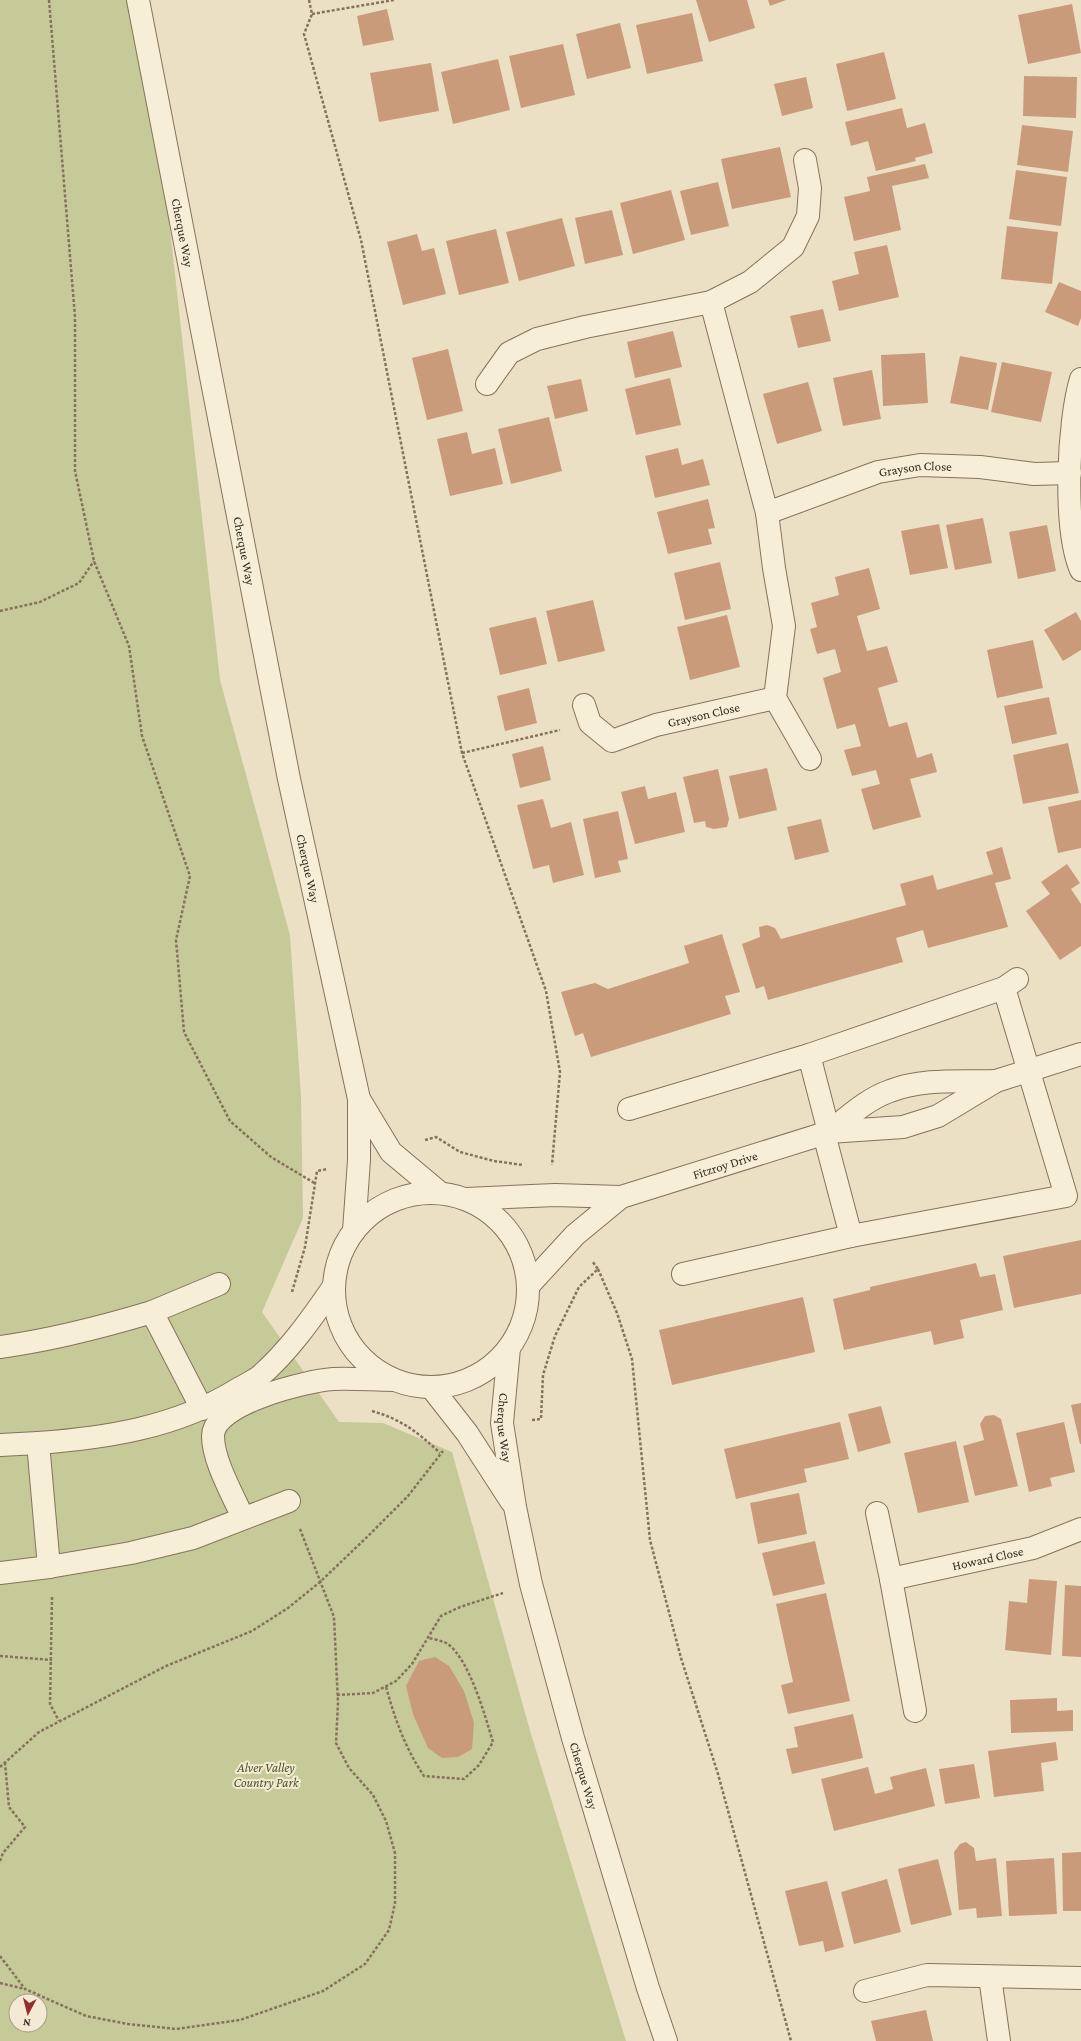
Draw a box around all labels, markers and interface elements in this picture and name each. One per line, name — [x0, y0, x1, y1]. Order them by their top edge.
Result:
street label: Cherque Way — [169, 197, 197, 269]
street label: Grayson Close — [878, 458, 953, 480]
street label: Cherque Way — [230, 515, 258, 587]
street label: Grayson Close — [666, 699, 742, 730]
street label: Cherque Way — [293, 833, 323, 905]
street label: Fitzroy Drive — [691, 1148, 760, 1182]
street label: Cherque Way — [494, 1392, 515, 1464]
street label: Howard Close — [951, 1543, 1025, 1573]
street label: Cherque Way — [567, 1740, 601, 1812]
park label: Alver Valley Country Park — [233, 1760, 300, 1790]
north arrow — [8, 1993, 48, 2033]
text: N — [22, 2016, 31, 2029]

